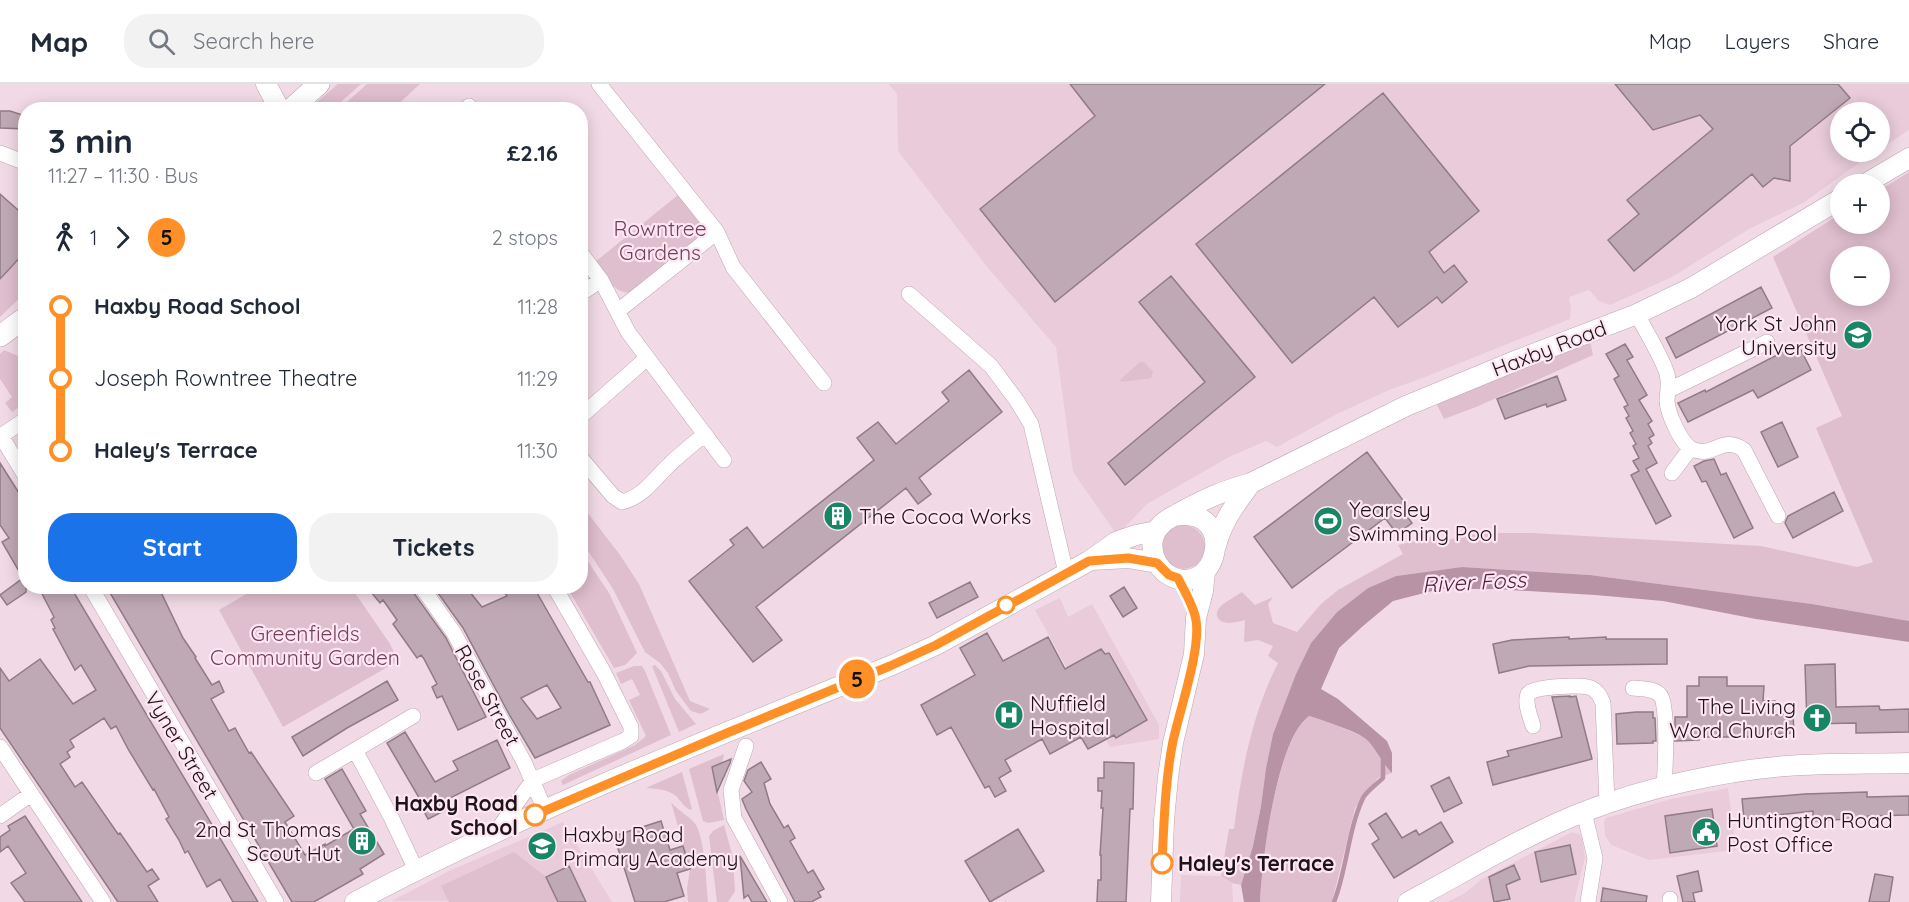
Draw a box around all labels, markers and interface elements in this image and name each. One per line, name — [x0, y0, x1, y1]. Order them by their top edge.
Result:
search box — [124, 14, 544, 68]
text: Map — [30, 24, 88, 59]
icon: search — [145, 25, 178, 58]
text: Search here — [193, 27, 315, 55]
text: Map — [1649, 28, 1692, 54]
text: Layers — [1725, 28, 1790, 54]
text: Share — [1823, 28, 1879, 54]
map controls — [1830, 102, 1890, 306]
button: locate — [1830, 102, 1890, 162]
text: 3 min — [48, 120, 133, 161]
text: £2.16 — [507, 139, 558, 167]
text: 11:27 – 11:30 · Bus — [48, 163, 198, 188]
button: + — [1830, 174, 1890, 234]
park label: Rowntree Gardens — [613, 215, 707, 265]
icon: walk — [48, 221, 81, 254]
icon: forward — [106, 221, 139, 254]
text: 5 — [160, 224, 173, 250]
text: 1 — [90, 225, 97, 250]
text: 2 stops — [492, 225, 558, 250]
button: − — [1830, 246, 1890, 306]
text: Haxby Road School — [94, 292, 301, 320]
text: 11:28 — [518, 294, 558, 319]
place label: York St John University — [1715, 310, 1837, 360]
street label: Haxby Road — [1488, 314, 1610, 382]
school or university icon: York St John University — [1842, 319, 1874, 351]
text: Joseph Rowntree Theatre — [94, 364, 357, 392]
text: 11:29 — [517, 366, 558, 391]
text: Haley's Terrace — [94, 436, 258, 464]
text: 11:30 — [517, 438, 558, 463]
place label: Yearsley Swimming Pool — [1349, 496, 1497, 546]
building icon: The Cocoa Works — [822, 500, 854, 532]
place label: The Cocoa Works — [859, 503, 1031, 529]
sports icon: Yearsley Swimming Pool — [1312, 505, 1344, 537]
button: Start — [48, 513, 297, 582]
button: Tickets — [309, 513, 558, 582]
water label: River Foss — [1421, 565, 1528, 599]
unlabelled marker — [997, 596, 1015, 614]
park label: Greenfields Community Garden — [210, 620, 400, 670]
street label: Rose Street — [450, 640, 526, 750]
line badge: 5 — [838, 660, 876, 698]
text: 5 — [851, 666, 863, 692]
street label: Vyner Street — [140, 686, 224, 804]
place label: Nuffield Hospital — [1030, 690, 1110, 740]
place label: The Living Word Church — [1669, 693, 1796, 743]
hospital icon: Nuffield Hospital — [993, 699, 1025, 731]
church icon: The Living Word Church — [1801, 702, 1833, 734]
place label: Haxby Road School — [394, 790, 518, 840]
marker: Haxby Road School — [524, 804, 546, 826]
place label: Huntington Road Post Office — [1727, 807, 1893, 857]
place label: 2nd St Thomas Scout Hut — [195, 816, 341, 866]
public building icon: Huntington Road Post Office — [1690, 816, 1722, 848]
place label: Haxby Road Primary Academy — [563, 821, 738, 871]
building icon: 2nd St Thomas Scout Hut — [346, 825, 378, 857]
school or university icon: Haxby Road Primary Academy — [526, 830, 558, 862]
place label: Haley's Terrace — [1178, 850, 1334, 876]
marker: Haley's Terrace — [1151, 852, 1173, 874]

